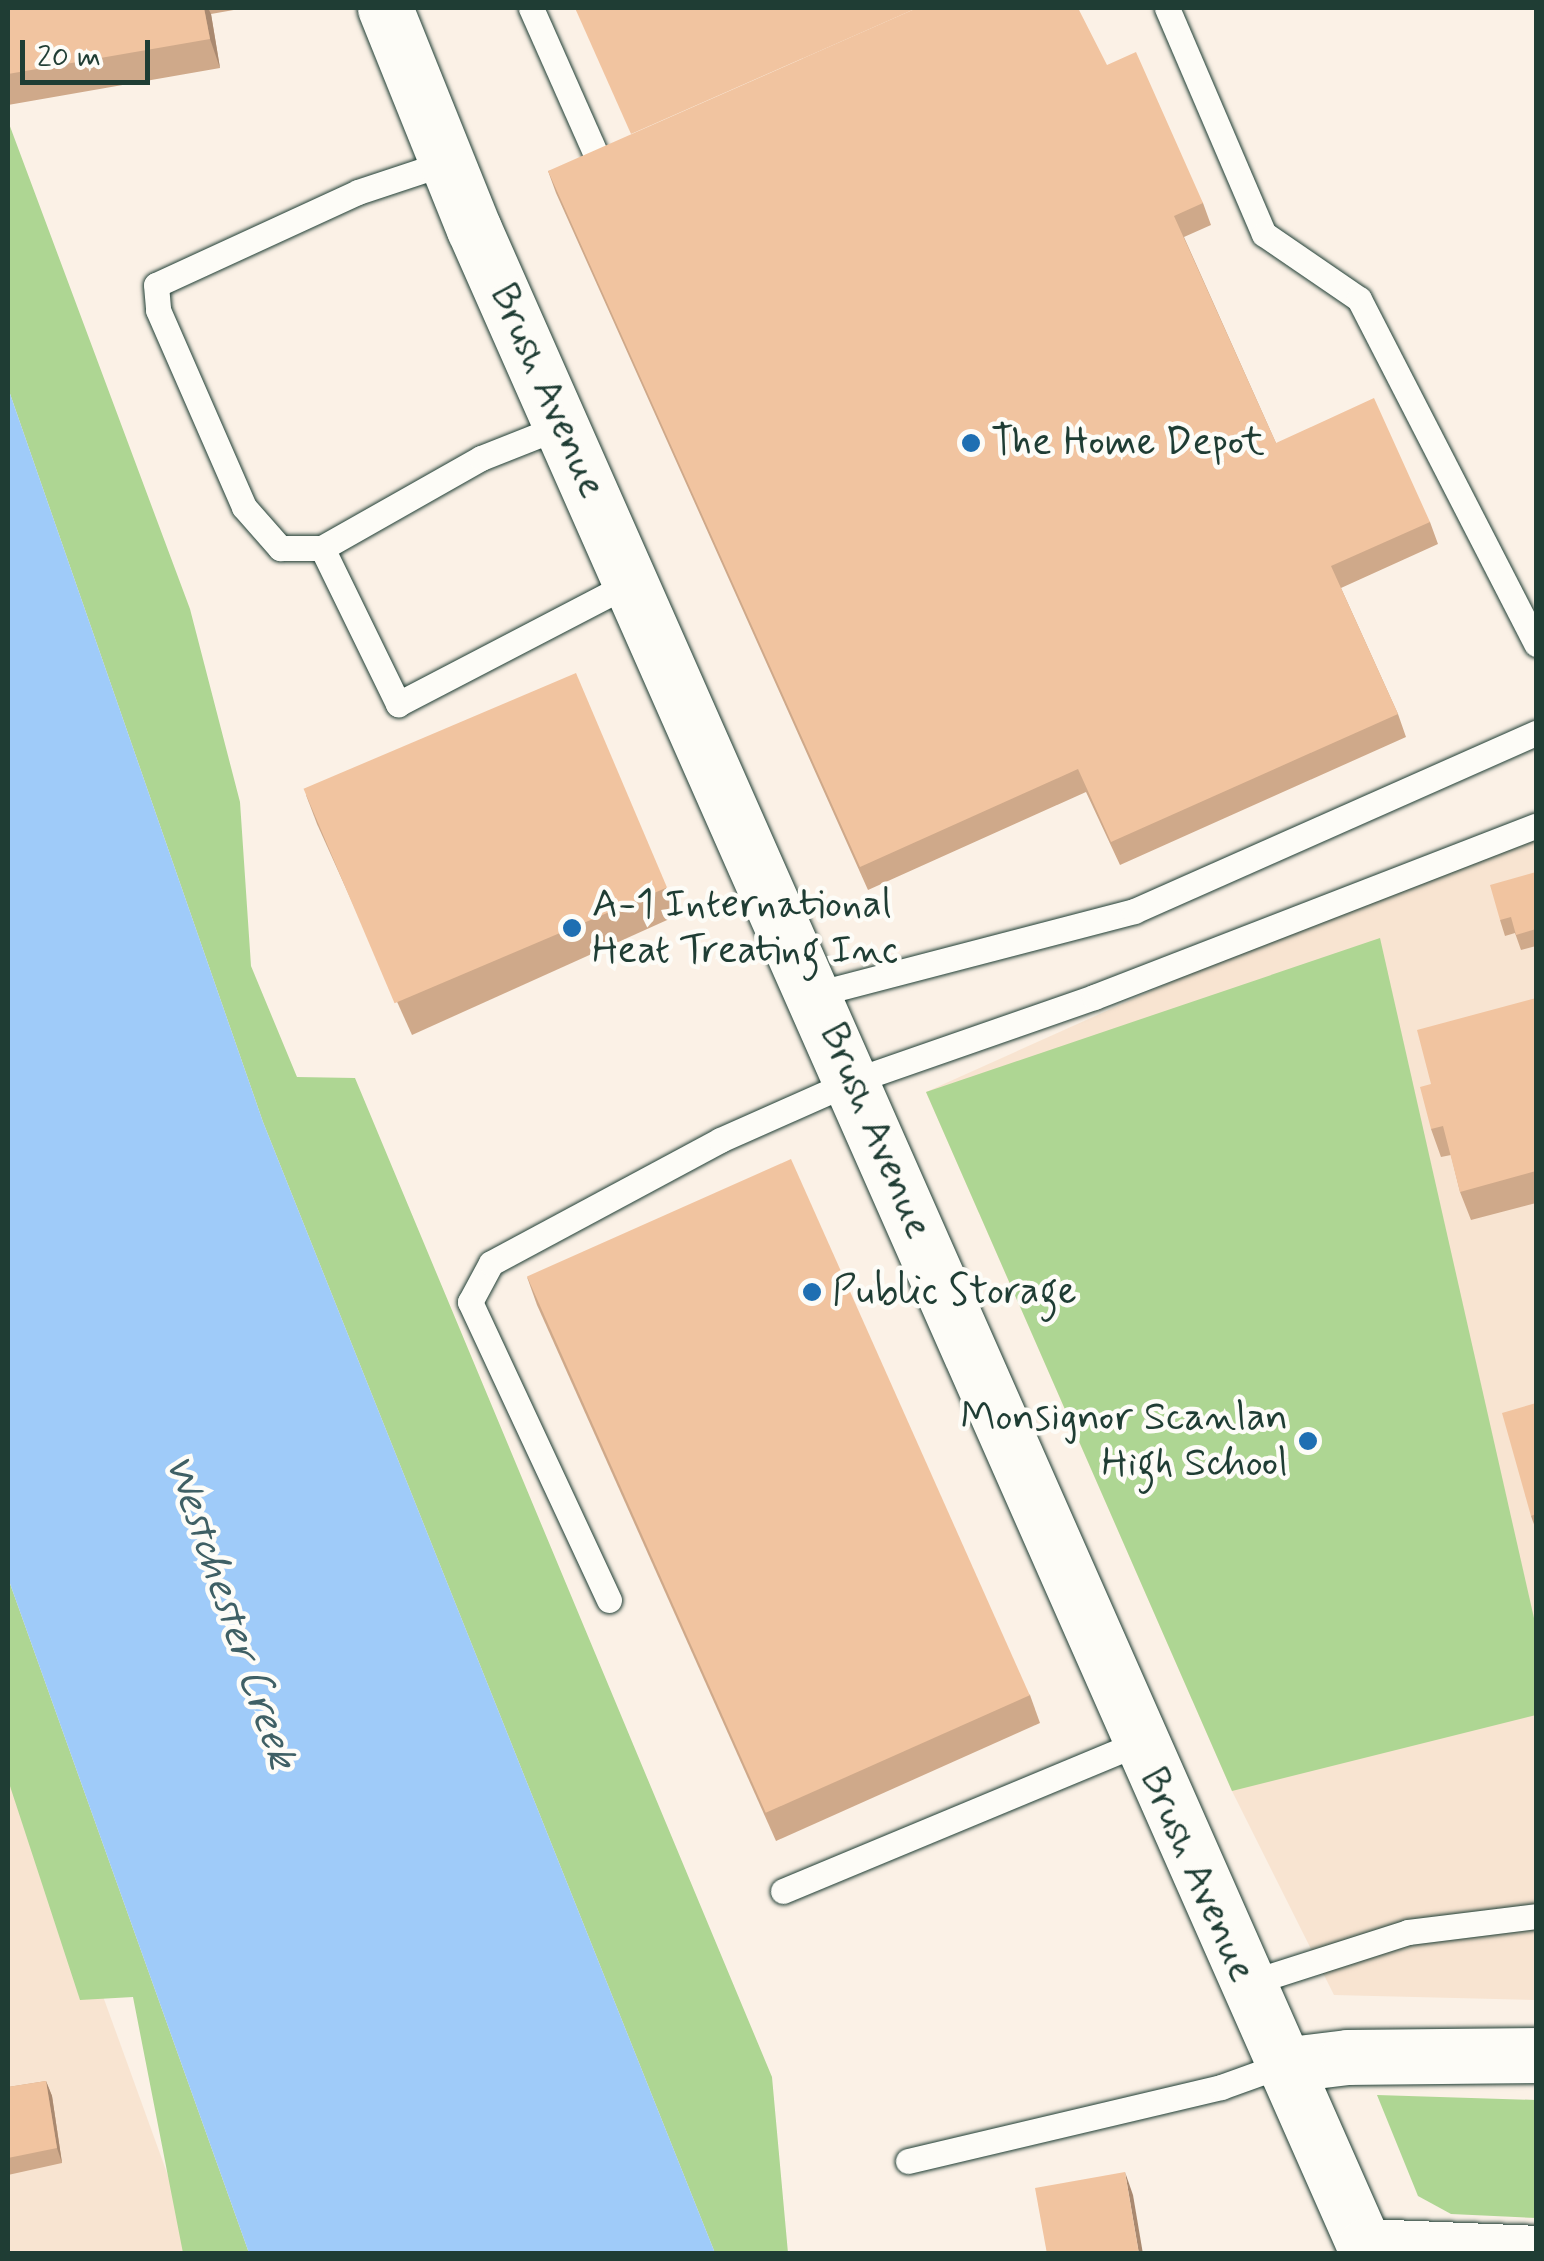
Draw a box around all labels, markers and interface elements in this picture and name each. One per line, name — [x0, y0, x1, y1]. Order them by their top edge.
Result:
scale bar — [25, 20, 155, 82]
text: 20 m — [37, 38, 101, 77]
street label: Brush Avenue — [478, 276, 616, 506]
place label: The Home Depot — [991, 419, 1268, 467]
marker: The Home Depot — [960, 432, 982, 454]
place label: A-1 International Heat Treating Inc — [592, 881, 892, 975]
marker: A-1 International Heat Treating Inc — [561, 917, 583, 939]
street label: Brush Avenue — [808, 1016, 942, 1246]
place label: Public Storage — [832, 1268, 1075, 1316]
marker: Public Storage — [801, 1281, 823, 1303]
place label: Monsignor Scanlan High School — [960, 1394, 1288, 1488]
marker: Monsignor Scanlan High School — [1297, 1430, 1319, 1452]
water label: Westchester Creek — [151, 1447, 307, 1777]
street label: Brush Avenue — [1128, 1760, 1266, 1990]

